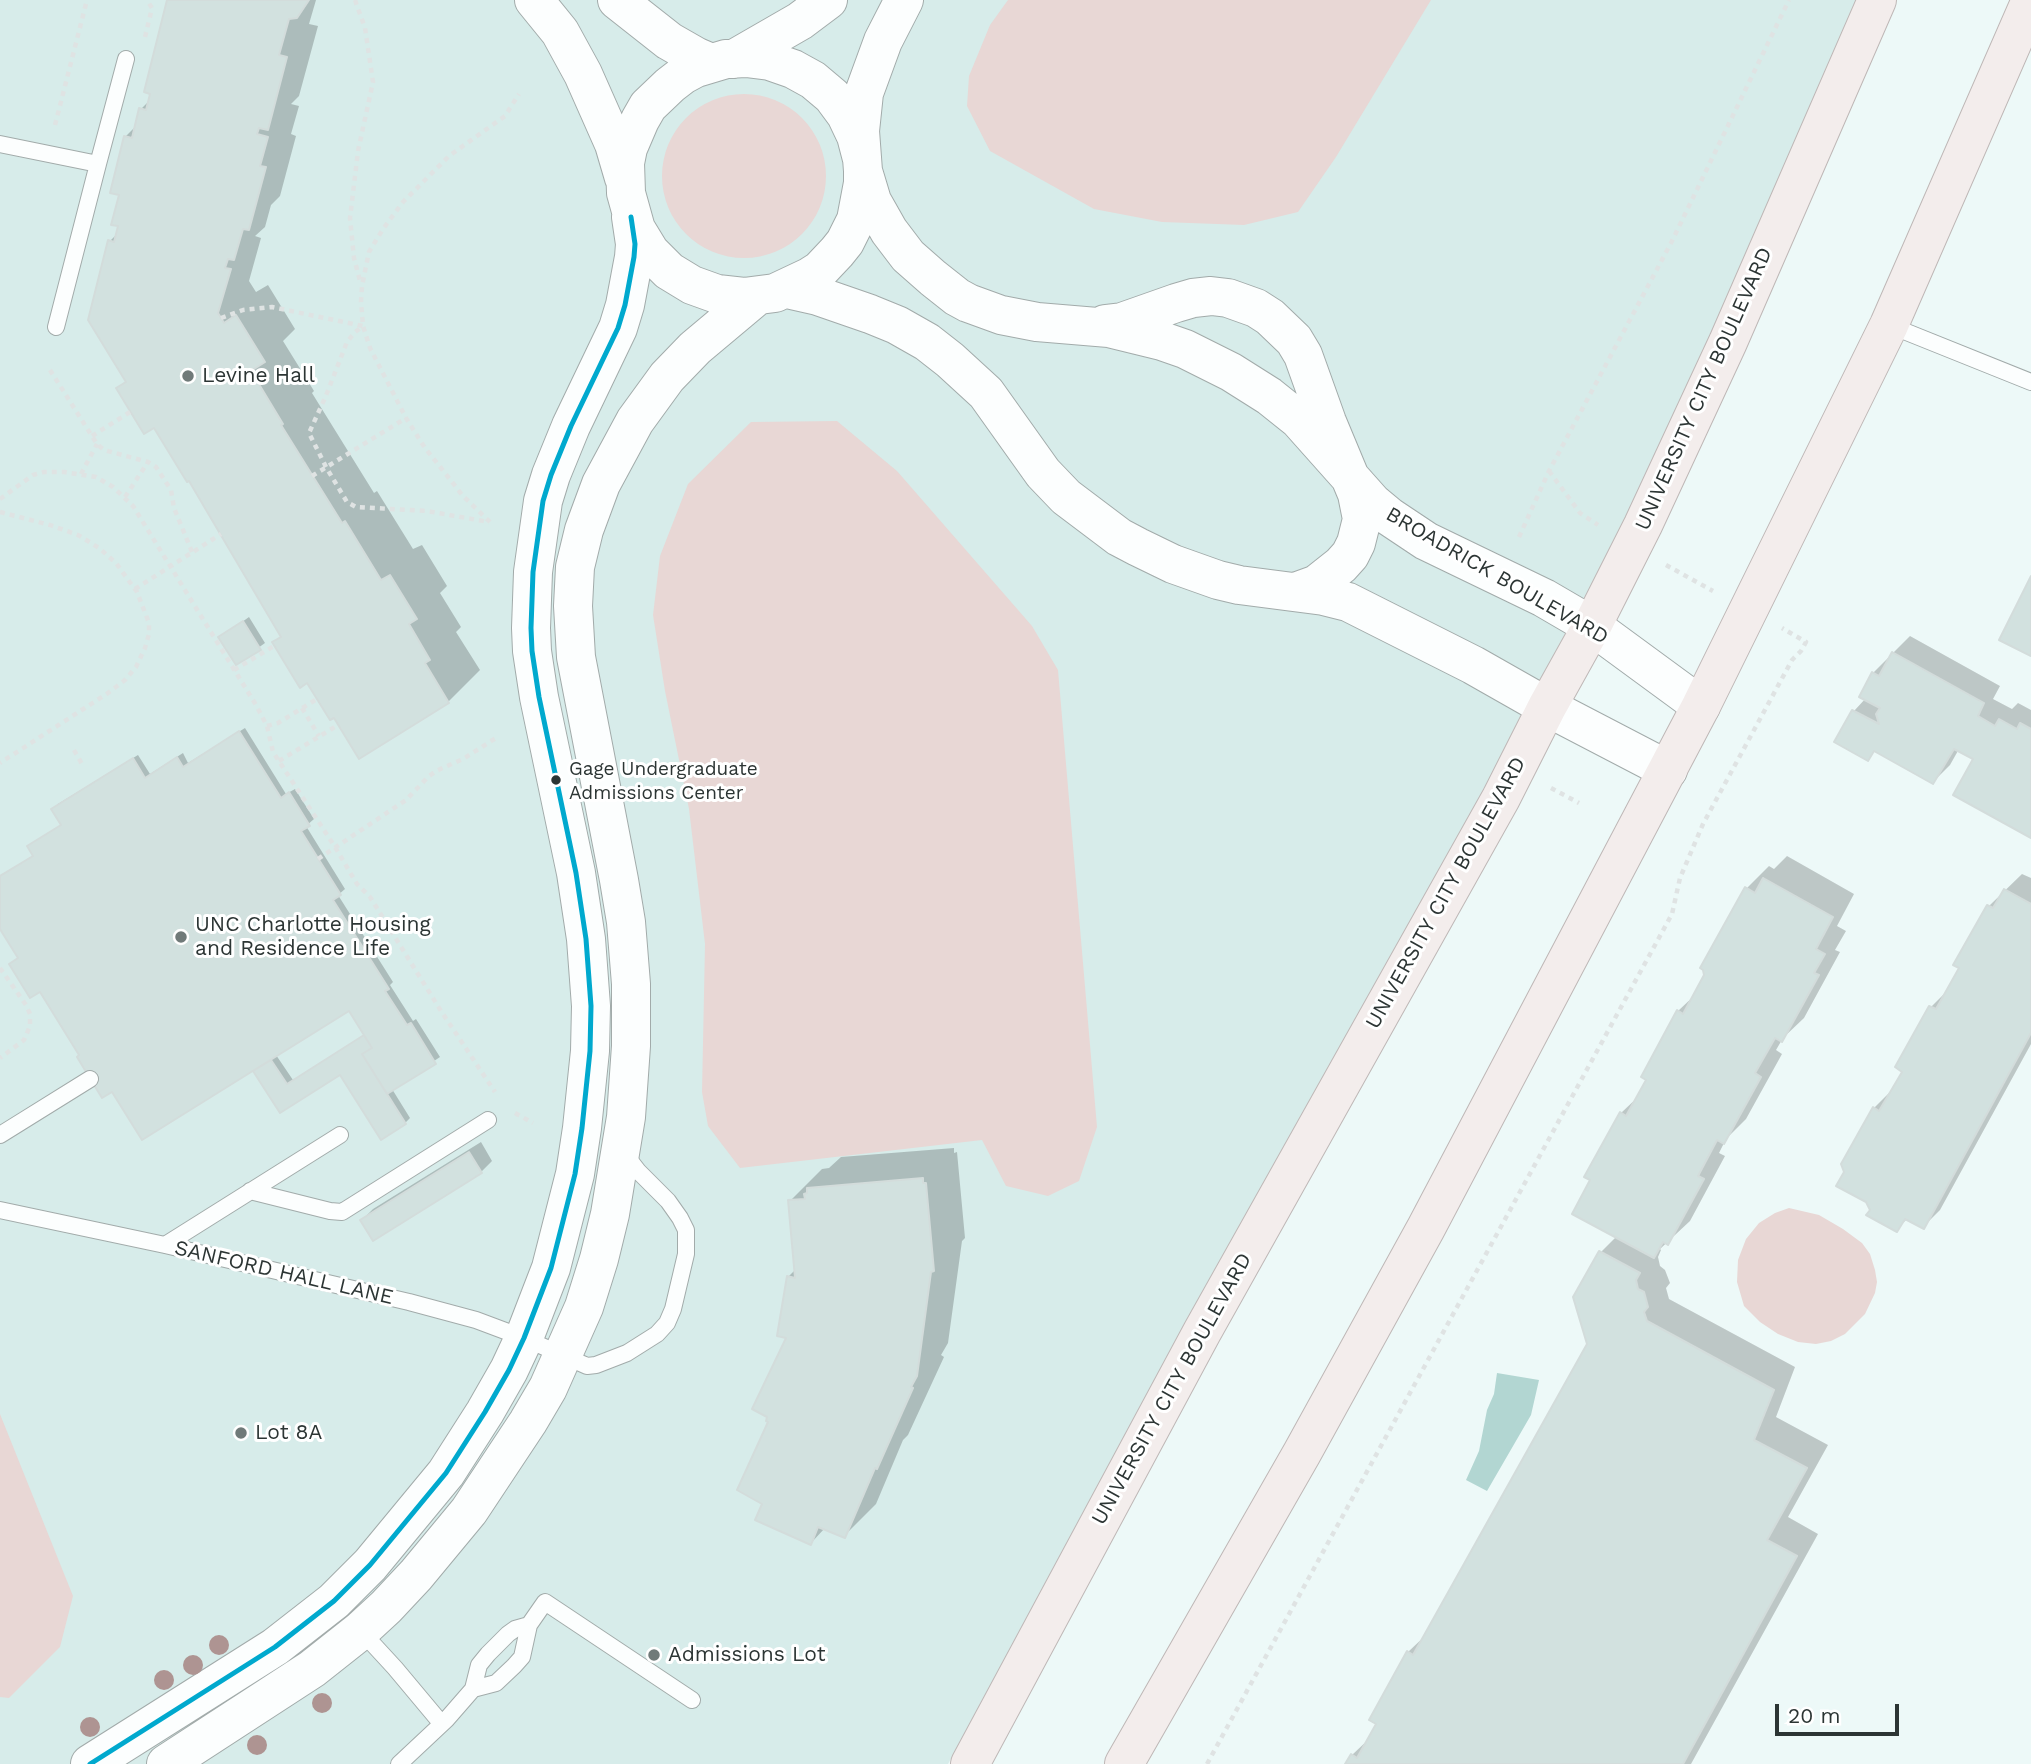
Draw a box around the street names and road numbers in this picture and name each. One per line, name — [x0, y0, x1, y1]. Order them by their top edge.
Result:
street label: UNIVERSITY CITY BOULEVARD — [1630, 244, 1778, 534]
street label: BROADRICK BOULEVARD — [1381, 502, 1613, 650]
street label: UNIVERSITY CITY BOULEVARD — [1361, 753, 1531, 1033]
street label: SANFORD HALL LANE — [172, 1236, 396, 1310]
street label: UNIVERSITY CITY BOULEVARD — [1087, 1249, 1257, 1529]

